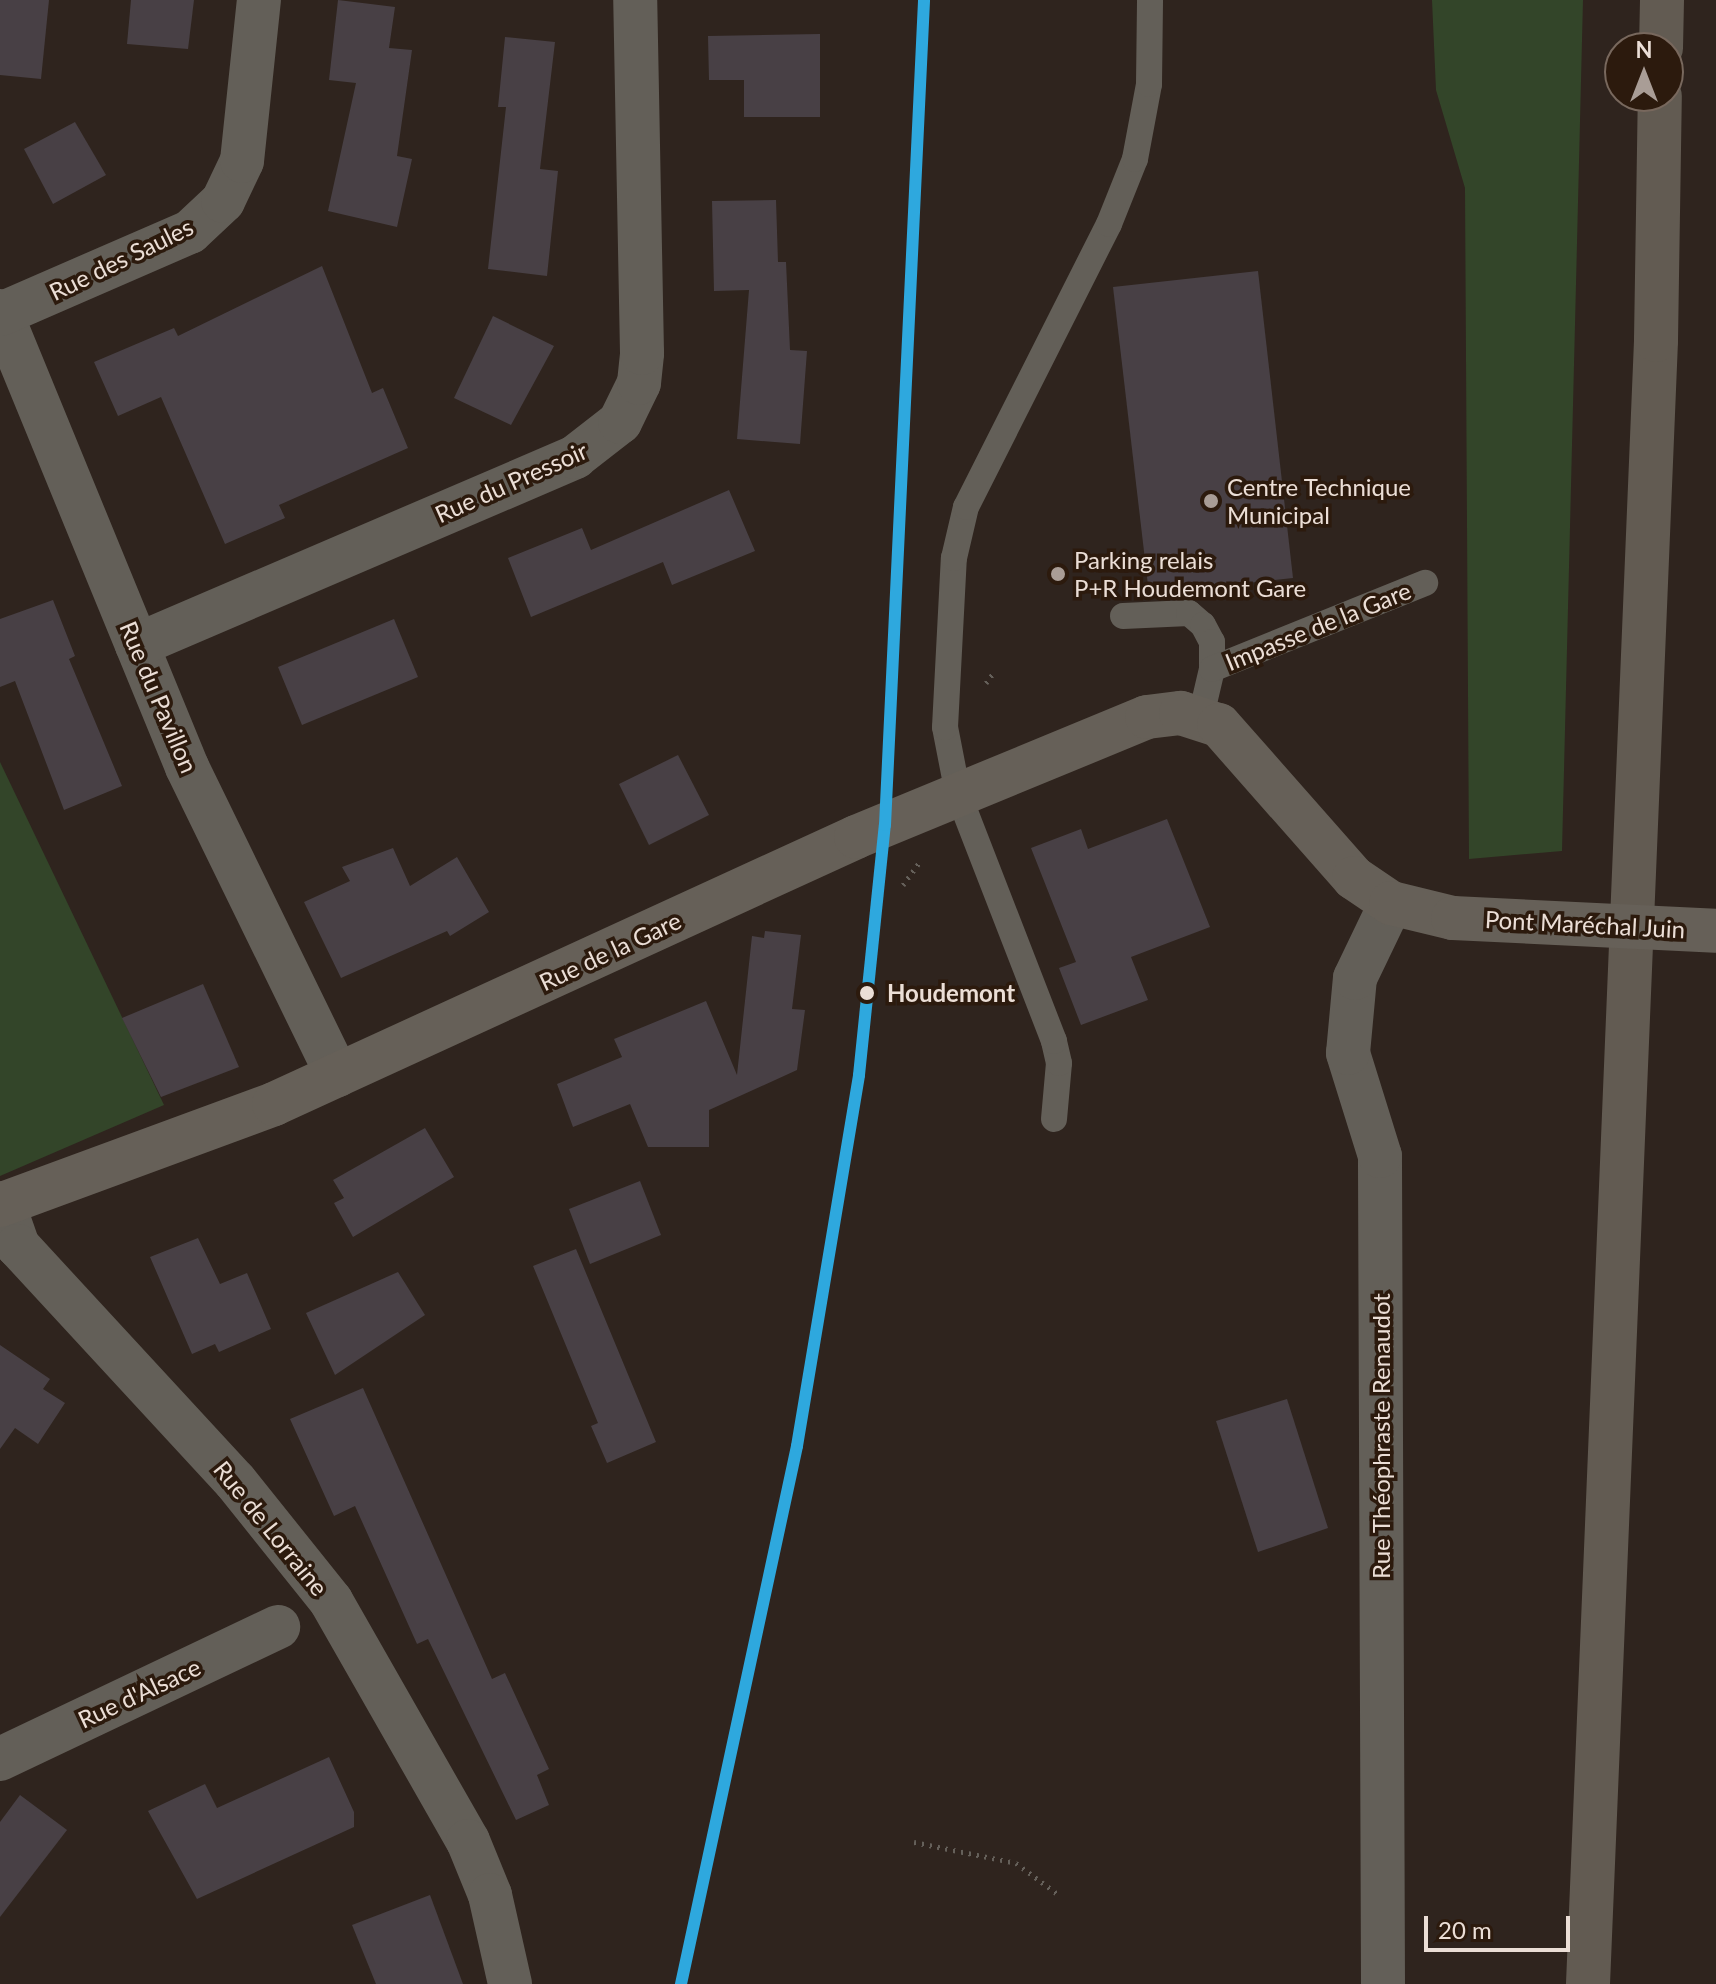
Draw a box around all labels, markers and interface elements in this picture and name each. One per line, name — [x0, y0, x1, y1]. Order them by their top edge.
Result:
north arrow — [1604, 32, 1684, 112]
text: N — [1636, 36, 1652, 63]
street label: Rue des Saules — [44, 212, 198, 306]
street label: Rue du Pressoir — [430, 436, 592, 528]
place label: Centre Technique Municipal — [1227, 473, 1412, 529]
marker: Centre Technique Municipal — [1202, 492, 1220, 510]
place label: Parking relais P+R Houdemont Gare — [1074, 546, 1306, 602]
marker: Parking relais P+R Houdemont Gare — [1049, 565, 1067, 583]
street label: Impasse de la Gare — [1221, 576, 1415, 676]
street label: Rue du Pavillon — [114, 617, 204, 777]
street label: Pont Maréchal Juin — [1484, 904, 1686, 944]
street label: Rue de la Gare — [535, 906, 685, 996]
place label: Houdemont — [887, 979, 1015, 1007]
marker: Houdemont — [854, 980, 880, 1006]
street label: Rue Théophraste Renaudot — [1367, 1293, 1395, 1579]
street label: Rue de Lorraine — [208, 1455, 334, 1601]
street label: Rue d'Alsace — [73, 1652, 205, 1734]
scale bar — [1428, 1900, 1574, 1950]
text: 20 m — [1438, 1915, 1492, 1944]

